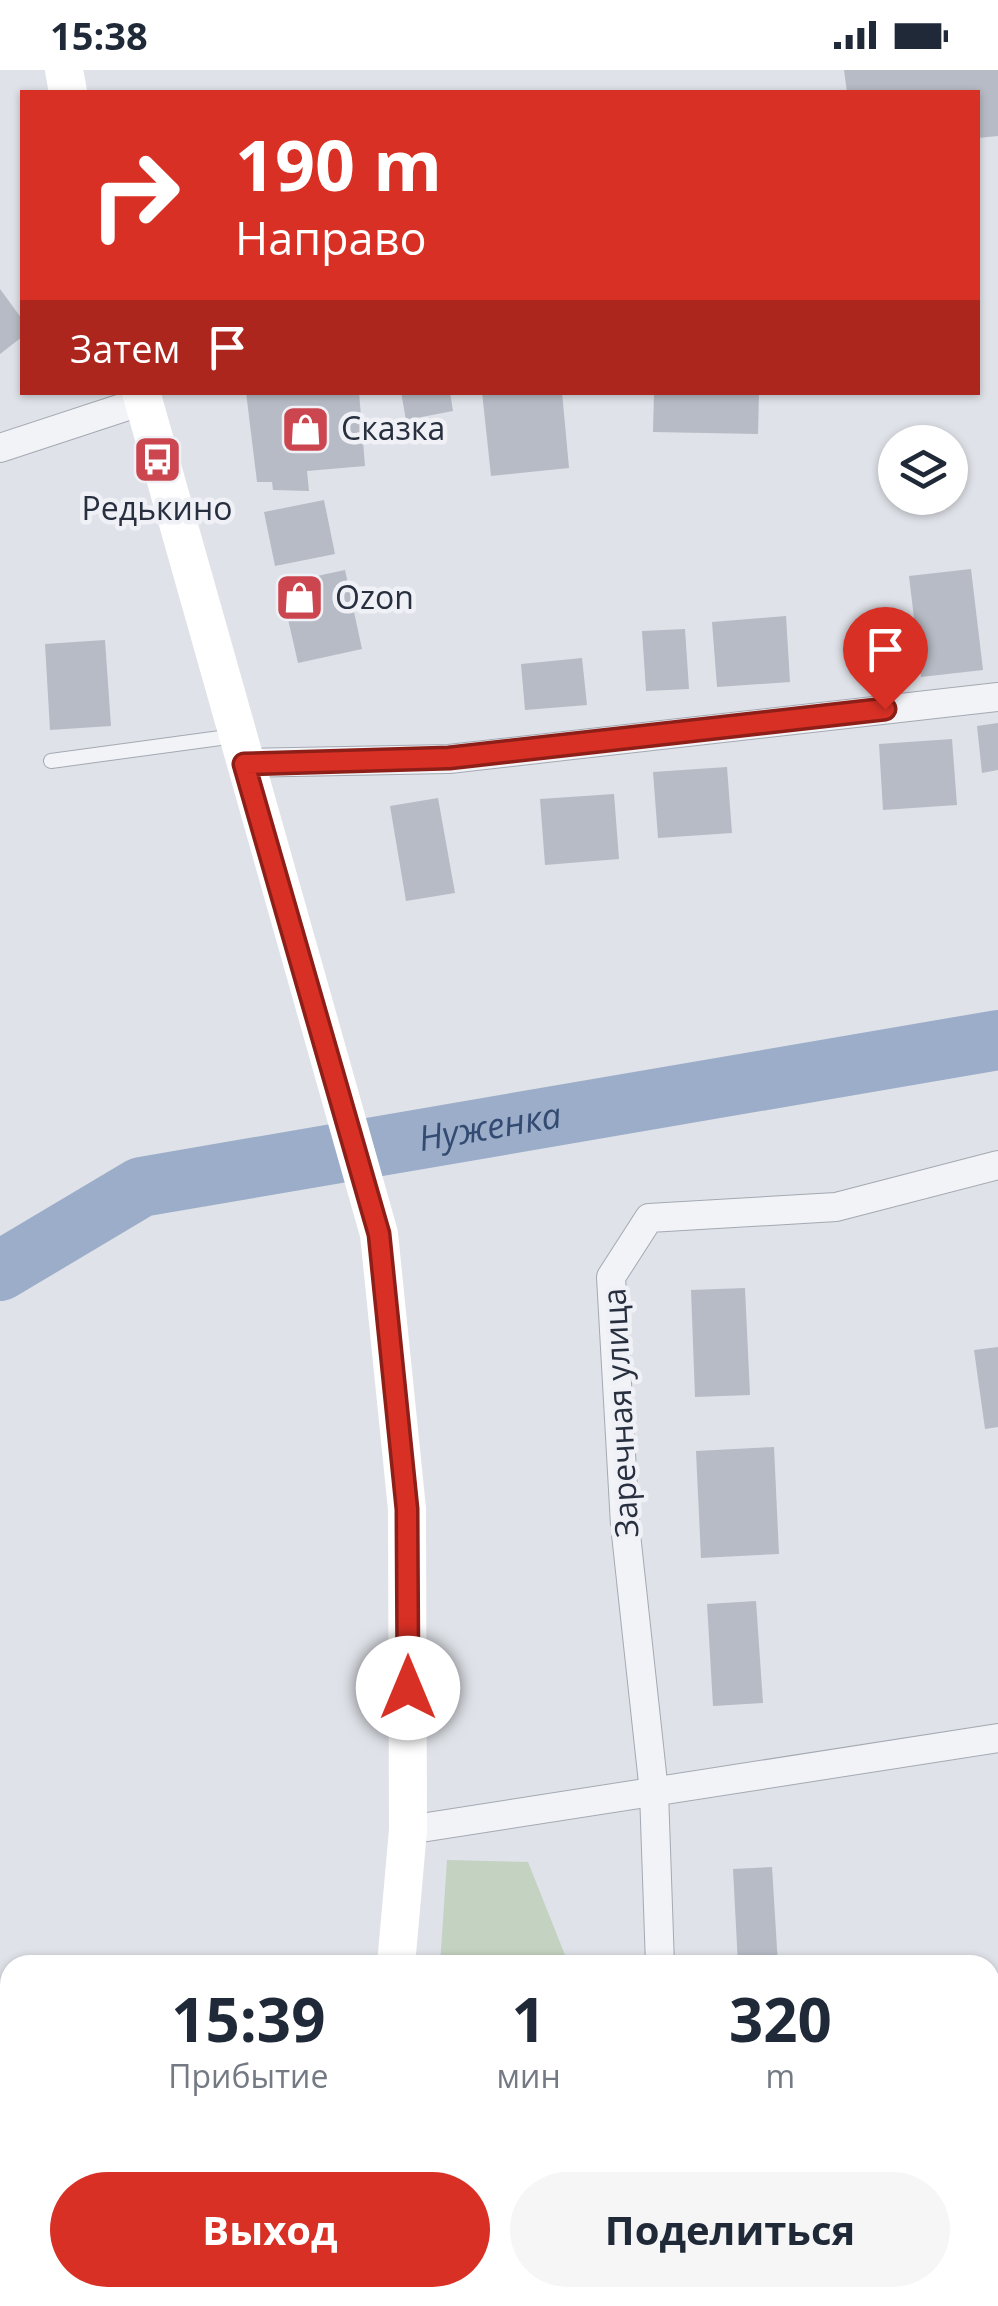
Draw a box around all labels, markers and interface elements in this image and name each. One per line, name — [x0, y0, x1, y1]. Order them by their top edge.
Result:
text: 15:38 — [50, 9, 148, 61]
text: 190 m — [235, 116, 442, 212]
icon: right — [70, 130, 200, 260]
text: Направо — [235, 207, 427, 268]
icon: arrive — [200, 320, 255, 375]
text: Затем — [70, 322, 180, 374]
shop icon: Сказка — [280, 403, 332, 455]
place label: Сказка — [341, 406, 445, 449]
map controls — [878, 425, 968, 515]
button: layers — [878, 425, 968, 515]
bus stop icon: Редькино — [131, 433, 183, 485]
place label: Редькино — [82, 486, 232, 529]
shop icon: Ozon — [274, 572, 326, 624]
place label: Ozon — [335, 575, 414, 618]
pin — [843, 607, 928, 710]
icon: arrive — [858, 622, 913, 677]
water label: Нуженка — [415, 1090, 565, 1161]
street label: Заречная улица — [591, 1287, 648, 1539]
position arrow — [356, 1636, 460, 1740]
text: 15:39 — [171, 1978, 325, 2060]
text: 1 — [511, 1978, 546, 2060]
text: 320 — [729, 1978, 832, 2060]
text: Прибытие — [168, 2054, 328, 2097]
text: мин — [497, 2054, 561, 2097]
text: m — [766, 2054, 795, 2097]
button: Выход — [50, 2172, 490, 2287]
button: Поделиться — [510, 2172, 950, 2287]

